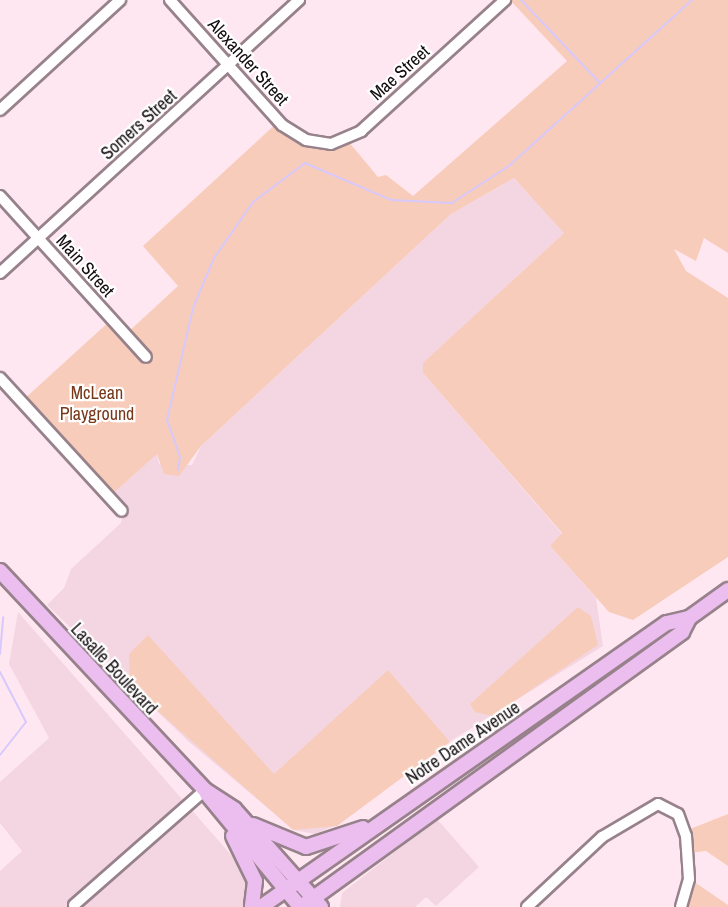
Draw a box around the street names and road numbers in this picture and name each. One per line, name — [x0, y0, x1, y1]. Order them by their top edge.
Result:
street label: Alexander Street — [203, 14, 293, 110]
street label: Mae Street — [366, 41, 434, 105]
street label: Somers Street — [97, 85, 181, 165]
street label: Main Street — [51, 230, 119, 302]
street label: Lasalle Boulevard — [66, 619, 162, 719]
street label: Notre Dame Avenue — [402, 697, 524, 789]

